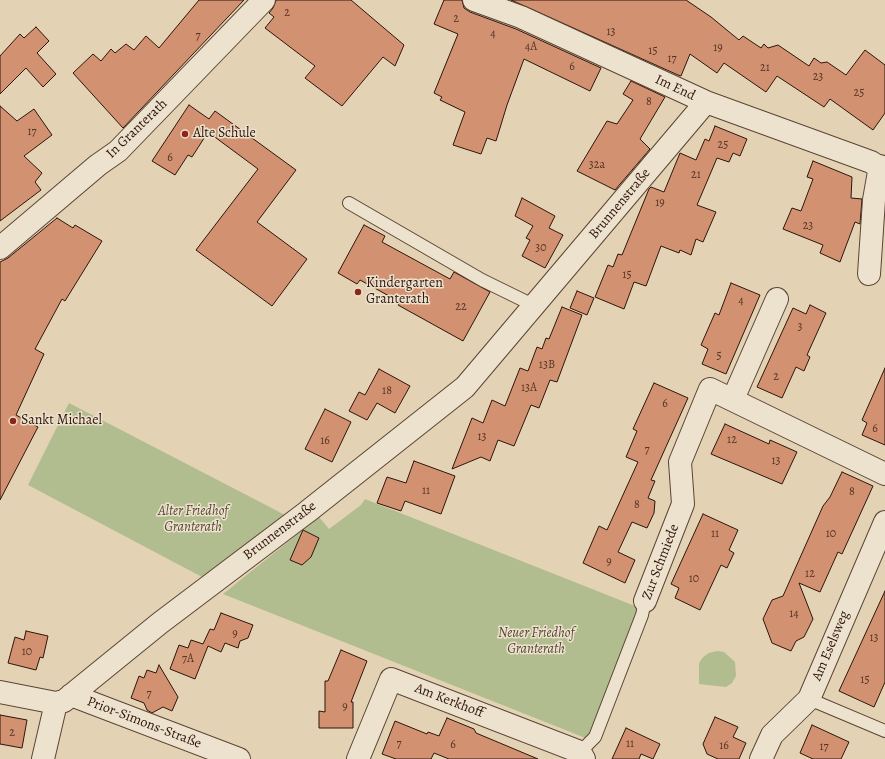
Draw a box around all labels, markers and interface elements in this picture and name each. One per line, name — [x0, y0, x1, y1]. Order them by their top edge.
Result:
house number: 2 — [284, 6, 290, 20]
house number: 2 — [453, 12, 459, 26]
house number: 13 — [606, 25, 616, 39]
house number: 4 — [490, 27, 496, 41]
house number: 7 — [195, 29, 201, 43]
house number: 4A — [525, 40, 537, 54]
house number: 19 — [713, 41, 723, 55]
house number: 15 — [648, 44, 658, 58]
house number: 17 — [667, 52, 677, 66]
house number: 6 — [569, 60, 575, 74]
house number: 21 — [760, 61, 770, 75]
house number: 23 — [813, 70, 823, 84]
street label: Im End — [652, 71, 698, 105]
house number: 25 — [854, 86, 864, 100]
house number: 8 — [646, 95, 652, 109]
street label: In Granterath — [103, 96, 171, 162]
house number: 17 — [27, 125, 37, 139]
place label: Alte Schule — [193, 126, 256, 142]
marker: Alte Schule — [180, 129, 190, 139]
house number: 25 — [718, 138, 728, 152]
house number: 6 — [167, 151, 173, 165]
house number: 32a — [589, 158, 605, 172]
street label: Brunnenstraße — [586, 165, 654, 243]
house number: 21 — [691, 168, 701, 182]
house number: 19 — [655, 196, 665, 210]
house number: 23 — [803, 219, 813, 233]
house number: 30 — [535, 241, 547, 255]
house number: 15 — [622, 268, 632, 282]
place label: Kindergarten Granterath — [366, 276, 443, 308]
marker: Kindergarten Granterath — [353, 287, 363, 297]
house number: 4 — [738, 294, 744, 308]
house number: 22 — [455, 300, 467, 314]
house number: 3 — [798, 320, 802, 334]
house number: 5 — [716, 349, 722, 363]
house number: 13B — [539, 358, 555, 372]
house number: 2 — [773, 370, 779, 384]
house number: 13A — [521, 381, 537, 395]
house number: 18 — [382, 384, 392, 398]
house number: 6 — [662, 397, 668, 411]
place label: Sankt Michael — [21, 413, 102, 429]
marker: Sankt Michael — [8, 416, 18, 426]
house number: 6 — [872, 422, 878, 436]
house number: 13 — [477, 430, 487, 444]
house number: 12 — [727, 433, 737, 447]
house number: 16 — [320, 434, 330, 448]
house number: 7 — [644, 443, 650, 457]
house number: 13 — [771, 454, 781, 468]
house number: 11 — [422, 484, 430, 498]
house number: 8 — [849, 485, 855, 499]
street label: Brunnenstraße — [240, 498, 320, 564]
house number: 8 — [634, 498, 640, 512]
park label: Alter Friedhof Granterath — [158, 504, 228, 536]
street label: Zur Schmiede — [639, 522, 683, 602]
house number: 11 — [711, 527, 719, 541]
house number: 10 — [826, 527, 836, 541]
house number: 9 — [606, 555, 612, 569]
house number: 12 — [805, 567, 815, 581]
house number: 10 — [689, 572, 699, 586]
house number: 14 — [789, 607, 799, 621]
street label: Am Eselsweg — [809, 609, 853, 683]
park label: Neuer Friedhof Granterath — [498, 626, 574, 658]
house number: 9 — [232, 627, 238, 641]
house number: 13 — [869, 631, 879, 645]
house number: 10 — [22, 645, 32, 659]
house number: 7A — [182, 652, 194, 666]
house number: 15 — [860, 673, 870, 687]
street label: Am Kerkhoff — [412, 680, 486, 722]
house number: 7 — [146, 687, 152, 701]
street label: Prior-Simons-Straße — [84, 693, 204, 753]
house number: 9 — [342, 700, 348, 714]
house number: 2 — [9, 726, 15, 740]
house number: 7 — [396, 737, 402, 751]
house number: 11 — [626, 737, 634, 751]
house number: 6 — [450, 738, 456, 752]
house number: 16 — [719, 739, 729, 753]
house number: 17 — [819, 740, 829, 754]

